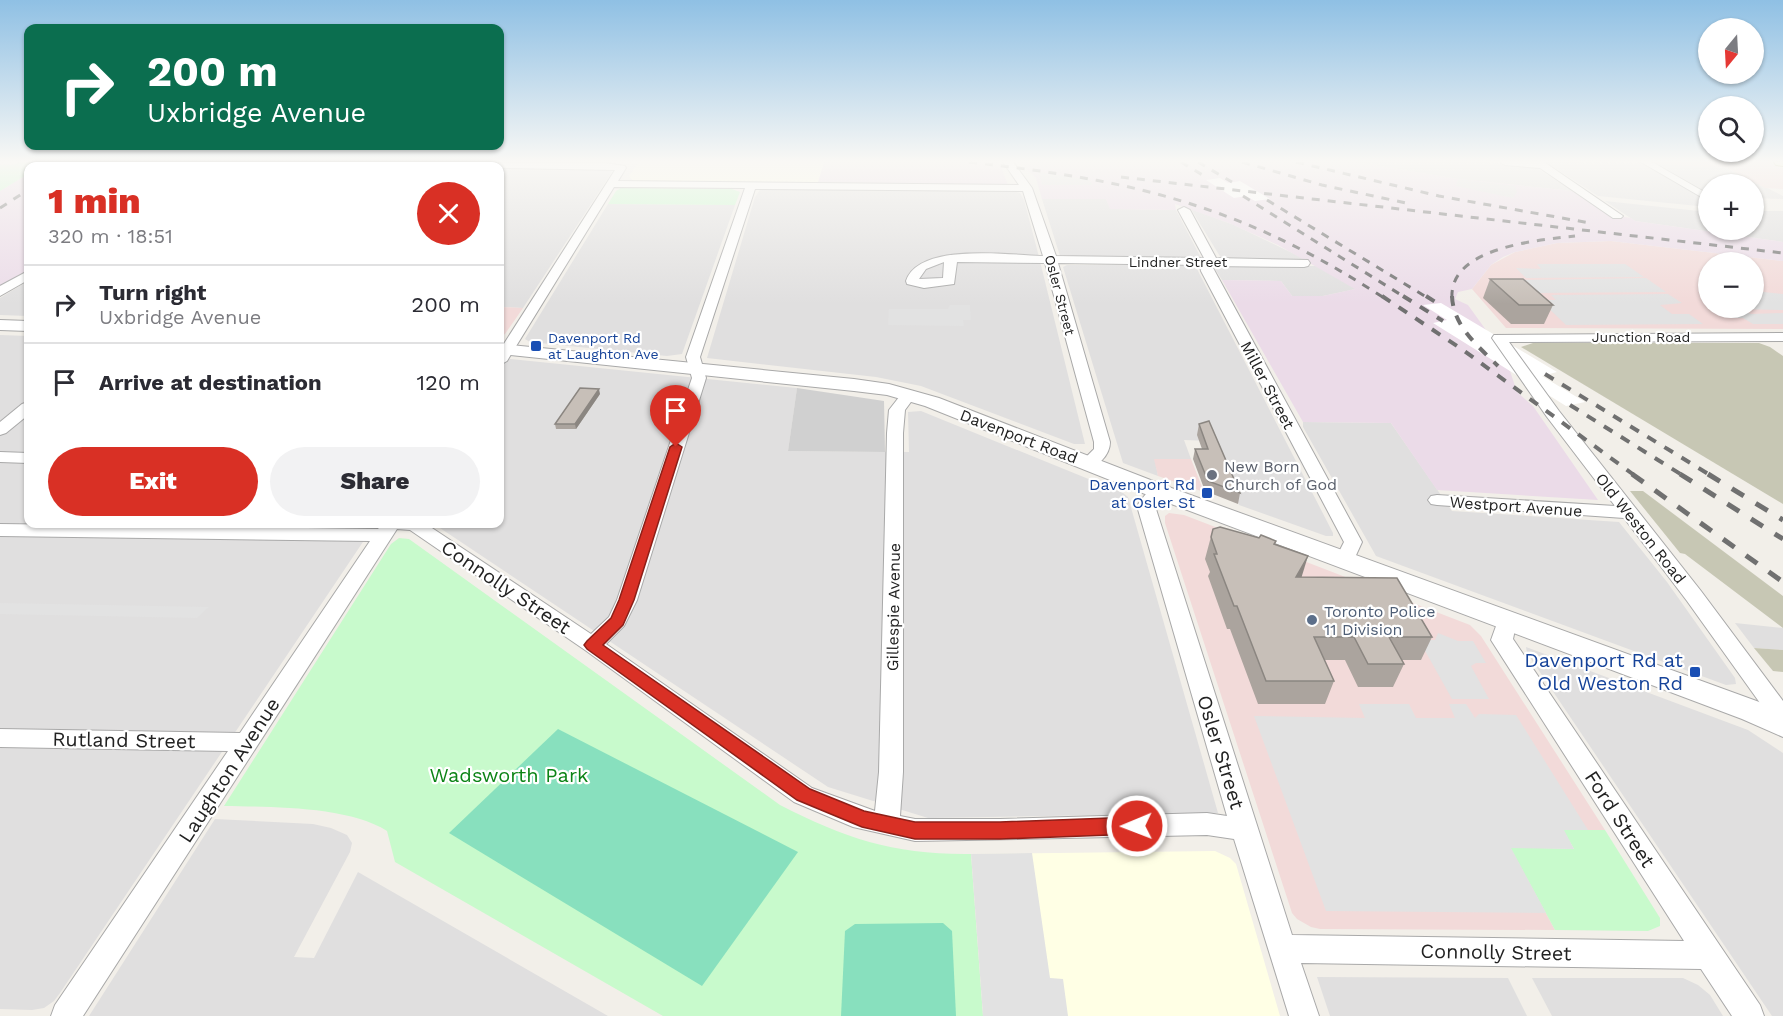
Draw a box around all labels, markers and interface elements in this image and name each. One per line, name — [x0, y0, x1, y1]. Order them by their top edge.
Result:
north arrow — [1698, 18, 1764, 84]
map controls — [1698, 18, 1764, 318]
text: 200 m — [147, 47, 278, 96]
icon: right — [48, 48, 126, 126]
button: search — [1698, 96, 1764, 162]
text: Uxbridge Avenue — [147, 97, 366, 129]
button: + — [1698, 174, 1764, 240]
text: 1 min — [48, 180, 141, 222]
button: close — [417, 182, 480, 245]
text: 320 m · 18:51 — [48, 224, 173, 248]
button: − — [1698, 252, 1764, 318]
street label: Osler Street — [1042, 253, 1078, 337]
street label: Lindner Street — [1129, 254, 1227, 270]
text: Turn right — [99, 280, 206, 305]
icon: right — [48, 288, 81, 321]
text: 200 m — [411, 292, 480, 317]
text: Uxbridge Avenue — [99, 305, 261, 329]
street label: Junction Road — [1592, 329, 1690, 345]
place label: Davenport Rd at Laughton Ave — [548, 330, 659, 362]
street label: Miller Street — [1236, 338, 1299, 433]
marker: Davenport Rd at Laughton Ave — [529, 339, 543, 353]
icon: arrive — [48, 366, 81, 399]
text: Arrive at destination — [99, 370, 322, 395]
text: 120 m — [416, 370, 480, 395]
pin — [650, 385, 701, 447]
icon: arrive — [659, 394, 692, 427]
street label: Davenport Road — [957, 405, 1080, 468]
button: Exit — [48, 447, 258, 516]
button: Share — [270, 447, 480, 516]
place label: New Born Church of God — [1224, 457, 1337, 494]
marker: New Born Church of God — [1205, 468, 1219, 482]
street label: Old Weston Road — [1592, 469, 1690, 587]
place label: Davenport Rd at Osler St — [1089, 475, 1195, 512]
marker: Davenport Rd at Osler St — [1200, 486, 1214, 500]
street label: Westport Avenue — [1449, 492, 1583, 521]
street label: Connolly Street — [437, 535, 576, 640]
street label: Gillespie Avenue — [883, 543, 904, 671]
place label: Toronto Police 11 Division — [1324, 602, 1436, 639]
marker: Toronto Police 11 Division — [1305, 613, 1319, 627]
place label: Davenport Rd at Old Weston Rd — [1524, 648, 1684, 695]
marker: Davenport Rd at Old Weston Rd — [1688, 665, 1702, 679]
street label: Osler Street — [1192, 692, 1250, 812]
street label: Laughton Avenue — [173, 693, 285, 847]
street label: Rutland Street — [52, 727, 196, 753]
park label: Wadsworth Park — [430, 763, 588, 787]
street label: Ford Street — [1580, 766, 1660, 872]
position arrow — [1105, 794, 1169, 858]
street label: Connolly Street — [1420, 939, 1572, 965]

